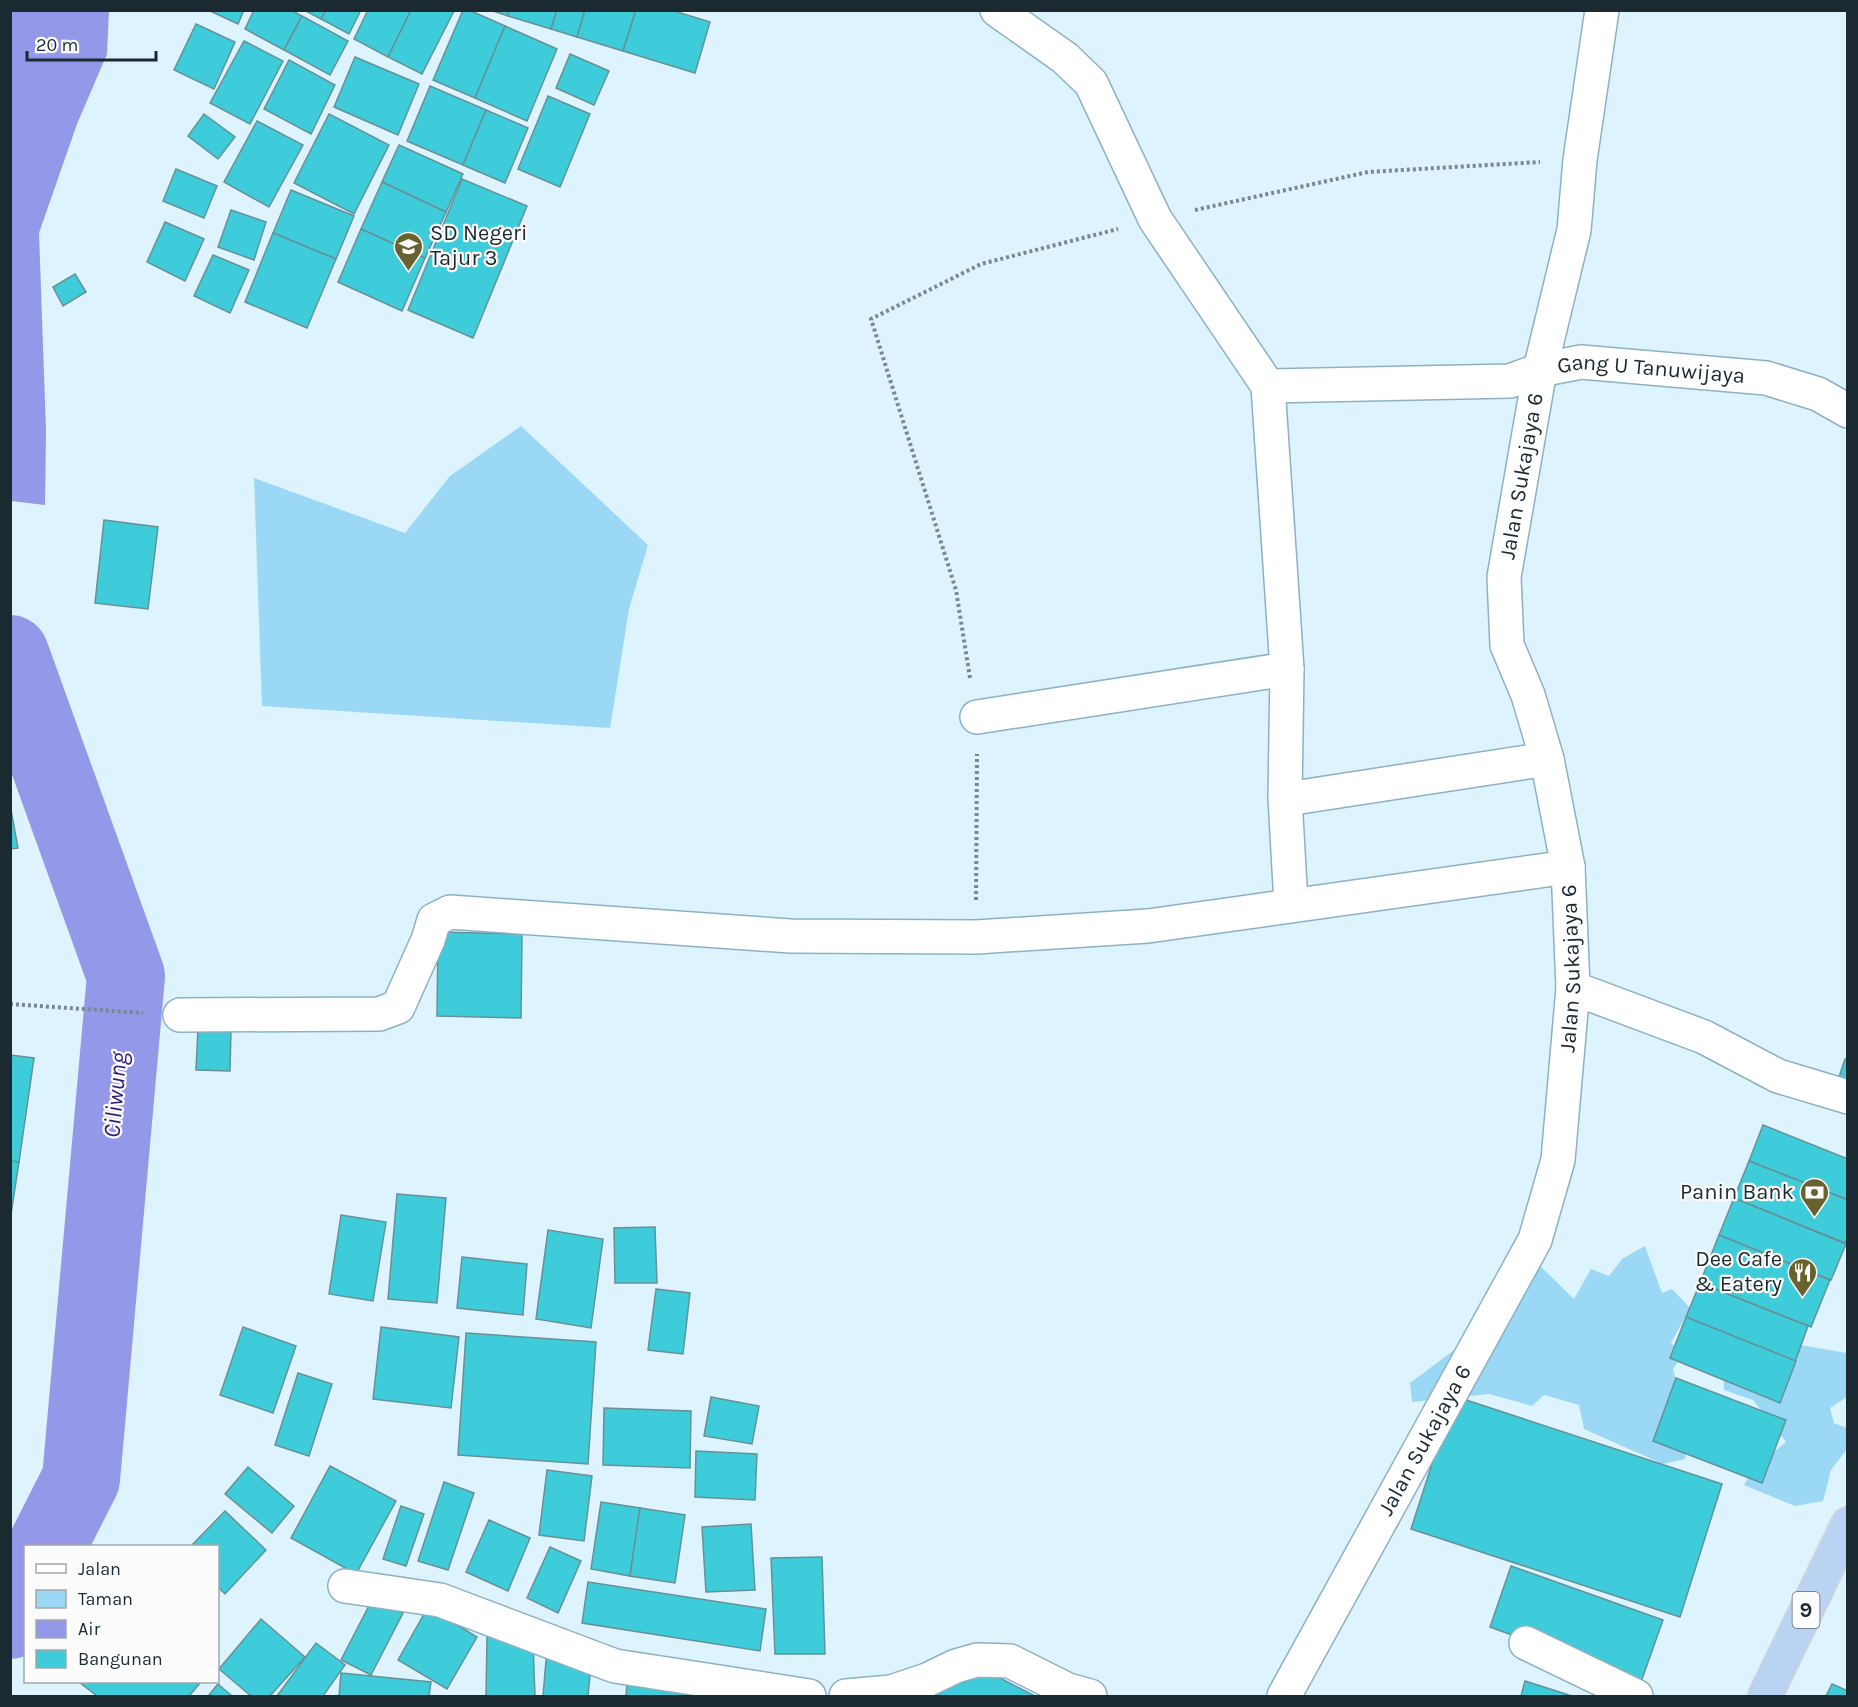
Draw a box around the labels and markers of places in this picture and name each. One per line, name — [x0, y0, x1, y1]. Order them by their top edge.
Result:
place label: SD Negeri Tajur 3 — [430, 220, 528, 271]
school or university icon: SD Negeri Tajur 3 — [393, 230, 425, 272]
bank icon: Panin Bank — [1799, 1176, 1831, 1218]
place label: Panin Bank — [1680, 1179, 1794, 1205]
place label: Dee Cafe & Eatery — [1694, 1246, 1782, 1297]
restaurant icon: Dee Cafe & Eatery — [1787, 1256, 1819, 1298]

